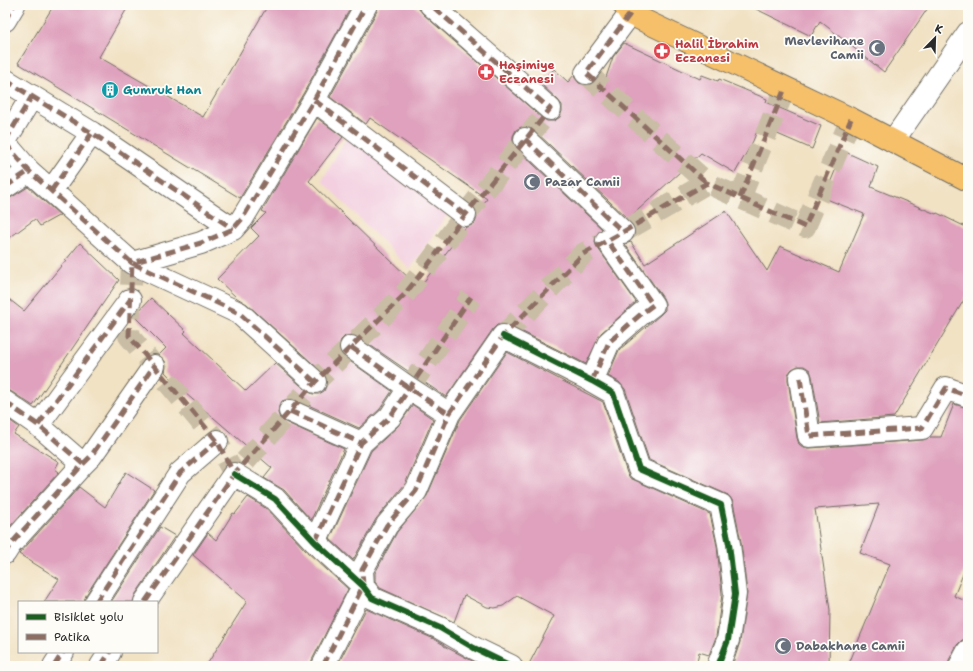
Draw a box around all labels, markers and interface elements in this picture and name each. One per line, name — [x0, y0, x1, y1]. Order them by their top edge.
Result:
north arrow — [915, 18, 955, 58]
text: K — [932, 21, 946, 38]
place label: Mevlevihane Camii — [784, 33, 864, 63]
place label: Halil İbrahim Eczanesi — [675, 36, 759, 66]
mosque icon: Mevlevihane Camii — [867, 38, 887, 58]
pharmacy icon: Halil İbrahim Eczanesi — [652, 41, 672, 61]
place label: Haşimiye Eczanesi — [499, 57, 555, 87]
pharmacy icon: Haşimiye Eczanesi — [476, 62, 496, 82]
building icon: Gumruk Han — [100, 80, 120, 100]
place label: Gumruk Han — [123, 82, 201, 98]
mosque icon: Pazar Camii — [522, 172, 542, 192]
place label: Pazar Camii — [545, 174, 620, 190]
legend — [18, 601, 158, 653]
text: Bisiklet yolu — [54, 609, 124, 625]
text: Patika — [54, 629, 90, 645]
mosque icon: Dabakhane Camii — [773, 636, 793, 656]
place label: Dabakhane Camii — [796, 638, 905, 654]

